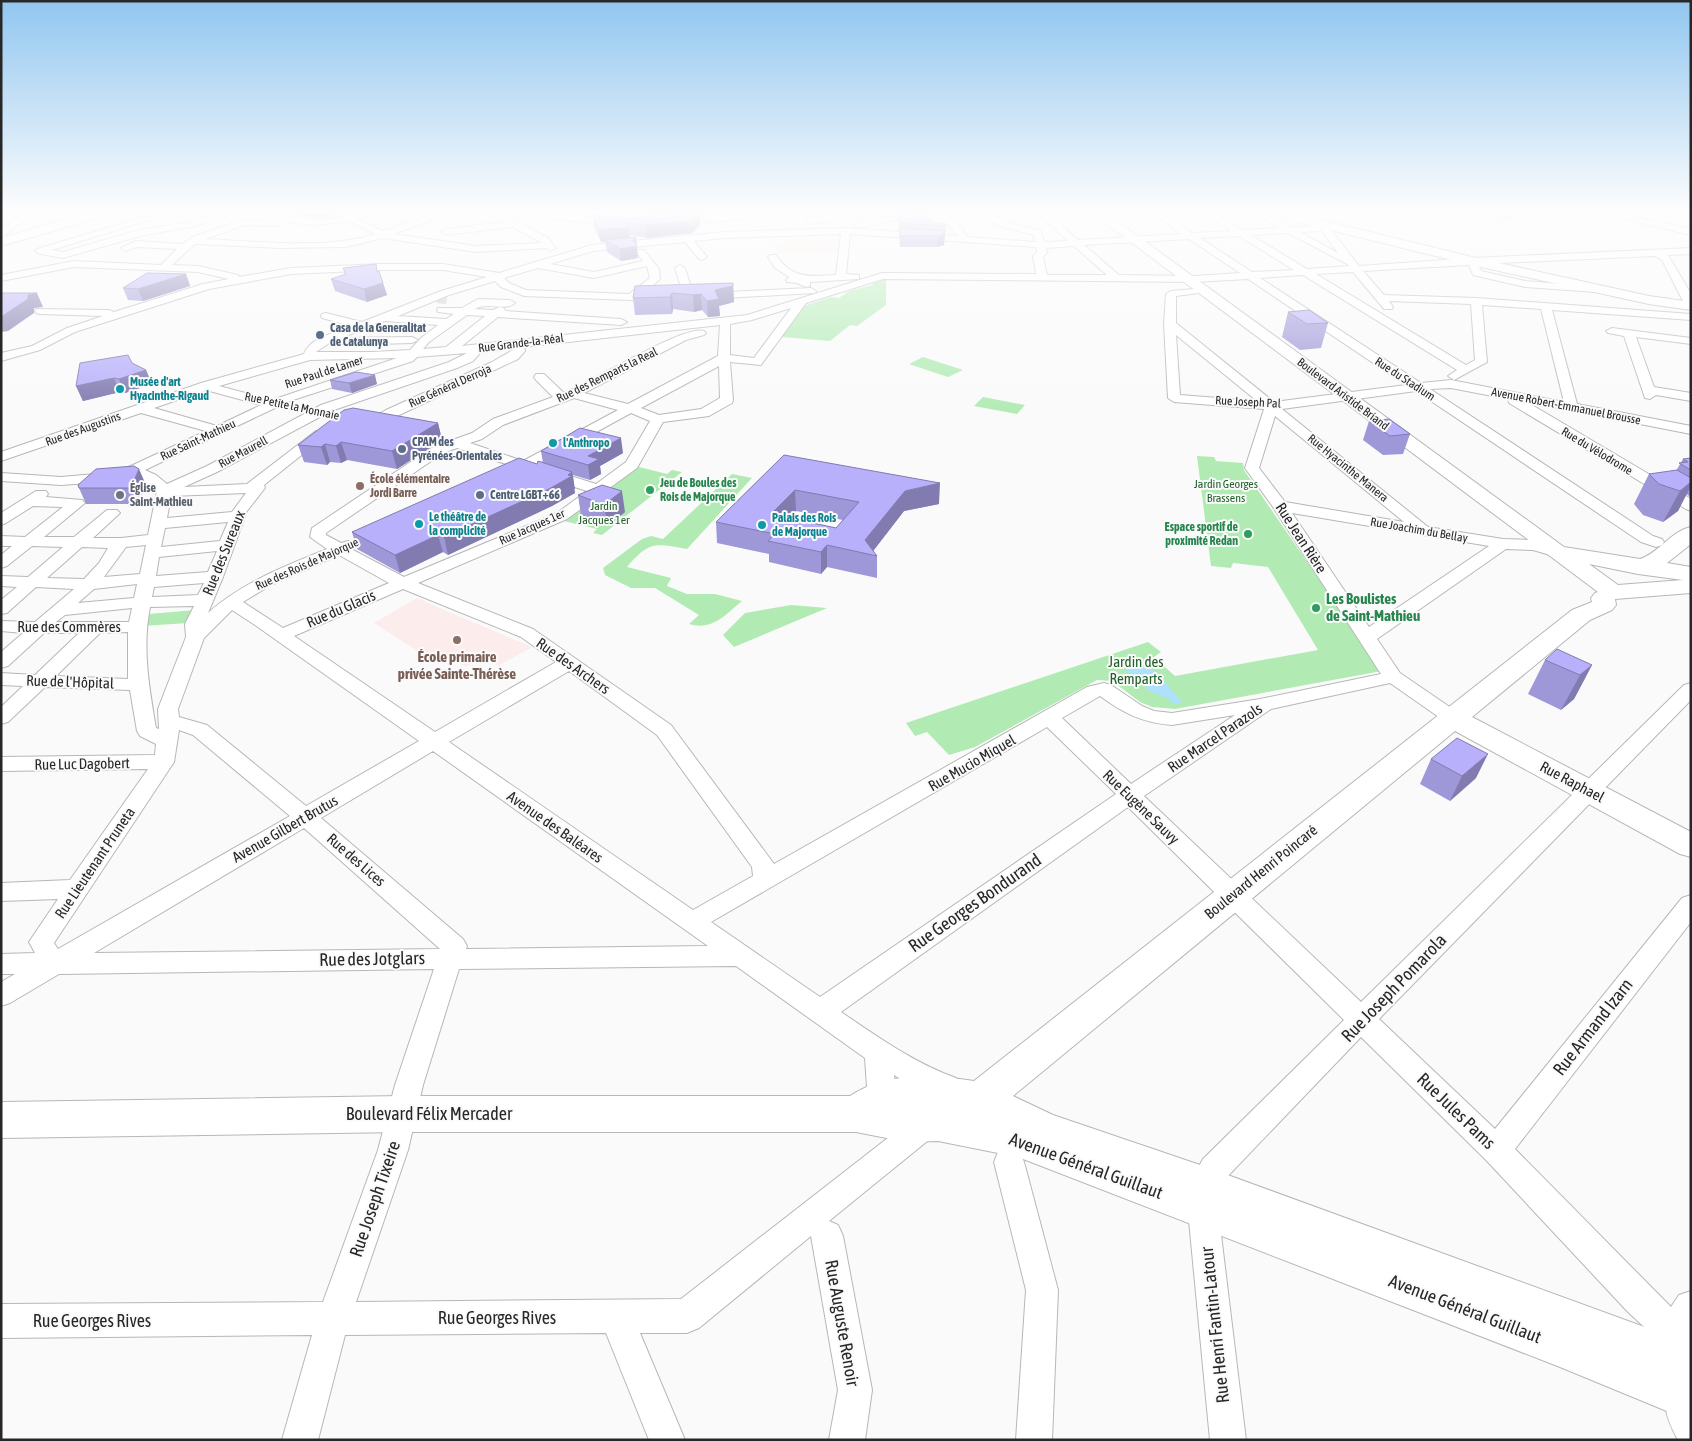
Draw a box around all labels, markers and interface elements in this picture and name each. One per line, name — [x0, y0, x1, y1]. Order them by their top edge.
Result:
place label: Casa de la Generalitat de Catalunya — [330, 321, 427, 349]
marker: Casa de la Generalitat de Catalunya — [314, 329, 326, 341]
street label: Rue Grande-la-Réal — [477, 331, 565, 355]
street label: Rue des Remparts la Real — [554, 344, 661, 406]
street label: Rue Paul de Lamer — [283, 353, 365, 391]
street label: Rue du Stadium — [1372, 354, 1438, 404]
street label: Boulevard Aristide Briand — [1294, 355, 1392, 433]
street label: Rue Général Derroja — [407, 362, 493, 410]
place label: Musée d'art Hyacinthe-Rigaud — [130, 375, 209, 403]
marker: Musée d'art Hyacinthe-Rigaud — [114, 383, 126, 395]
street label: Avenue Robert-Emmanuel Brousse — [1490, 385, 1642, 427]
street label: Rue Petite la Monnaie — [243, 389, 341, 423]
street label: Rue Joseph Pal — [1215, 393, 1282, 411]
street label: Rue des Augustins — [43, 409, 123, 449]
street label: Rue Saint-Mathieu — [158, 416, 238, 464]
street label: Rue du Vélodrome — [1559, 424, 1635, 478]
street label: Rue Hyacinthe Manera — [1305, 431, 1391, 505]
street label: Rue Maurell — [216, 433, 271, 471]
place label: CPAM des Pyrénées-Orientales — [412, 435, 503, 463]
place label: l'Anthropo — [563, 436, 610, 450]
marker: l'Anthropo — [547, 437, 559, 449]
marker: CPAM des Pyrénées-Orientales — [396, 443, 408, 455]
place label: École élémentaire Jordi Barre — [369, 471, 451, 500]
place label: Jeu de Boules des Rois de Majorque — [659, 476, 737, 504]
park label: Jardin Georges Brassens — [1194, 477, 1258, 505]
place label: Église Saint-Mathieu — [130, 480, 193, 509]
marker: École élémentaire Jordi Barre — [354, 480, 366, 492]
marker: Jeu de Boules des Rois de Majorque — [644, 484, 656, 496]
place label: Centre LGBT+66 — [490, 488, 560, 502]
marker: Église Saint-Mathieu — [114, 489, 126, 501]
marker: Centre LGBT+66 — [474, 489, 486, 501]
park label: Jardin Jacques 1er — [578, 499, 630, 527]
street label: Rue Jean Rière — [1272, 499, 1331, 576]
street label: Rue Jacques 1er — [497, 506, 567, 548]
street label: Rue des Sureaux — [199, 508, 248, 598]
place label: Le théâtre de la complicité — [429, 510, 487, 538]
place label: Palais des Rois de Majorque — [772, 511, 837, 539]
street label: Rue Joachim du Bellay — [1369, 515, 1469, 545]
marker: Le théâtre de la complicité — [413, 518, 425, 530]
marker: Palais des Rois de Majorque — [756, 519, 768, 531]
place label: Espace sportif de proximité Redan — [1165, 520, 1239, 548]
marker: Espace sportif de proximité Redan — [1242, 528, 1254, 540]
street label: Rue des Rois de Majorque — [253, 535, 361, 593]
street label: Rue du Glacis — [304, 586, 378, 631]
place label: Les Boulistes de Saint-Mathieu — [1326, 590, 1420, 624]
marker: Les Boulistes de Saint-Mathieu — [1310, 602, 1322, 614]
street label: Rue des Commères — [17, 618, 121, 635]
marker: École primaire privée Sainte-Thérèse — [451, 634, 463, 646]
street label: Rue des Archers — [533, 634, 613, 697]
place label: École primaire privée Sainte-Thérèse — [398, 648, 516, 682]
park label: Jardin des Remparts — [1108, 653, 1164, 687]
street label: Rue de l'Hôpital — [26, 671, 114, 692]
street label: Rue Marcel Parazols — [1164, 700, 1265, 775]
street label: Rue Mucio Miquel — [925, 731, 1018, 794]
street label: Rue Luc Dagobert — [34, 754, 130, 773]
street label: Rue Raphael — [1537, 758, 1607, 806]
street label: Rue Eugène Sauvy — [1100, 766, 1183, 847]
street label: Avenue des Baléares — [504, 787, 606, 866]
street label: Avenue Gilbert Brutus — [229, 791, 341, 866]
street label: Rue Lieutenant Pruneta — [51, 804, 138, 921]
street label: Boulevard Henri Poincaré — [1201, 821, 1321, 922]
street label: Rue des Lices — [324, 830, 389, 890]
street label: Rue Georges Bondurand — [904, 849, 1045, 956]
street label: Rue Joseph Pomarola — [1337, 929, 1451, 1046]
street label: Rue des Jotglars — [319, 947, 425, 970]
street label: Rue Armand Izarn — [1548, 974, 1637, 1079]
street label: Rue Jules Pams — [1413, 1068, 1500, 1153]
street label: Boulevard Félix Mercader — [346, 1103, 513, 1124]
street label: Avenue Général Guillaut — [1007, 1128, 1166, 1203]
street label: Rue Joseph Tixeire — [345, 1138, 404, 1260]
street label: Rue Henri Fantin-Latour — [1196, 1245, 1233, 1404]
street label: Rue Auguste Renoir — [821, 1258, 864, 1388]
street label: Avenue Général Guillaut — [1386, 1270, 1544, 1347]
street label: Rue Georges Rives — [438, 1307, 556, 1328]
street label: Rue Georges Rives — [33, 1310, 151, 1331]

